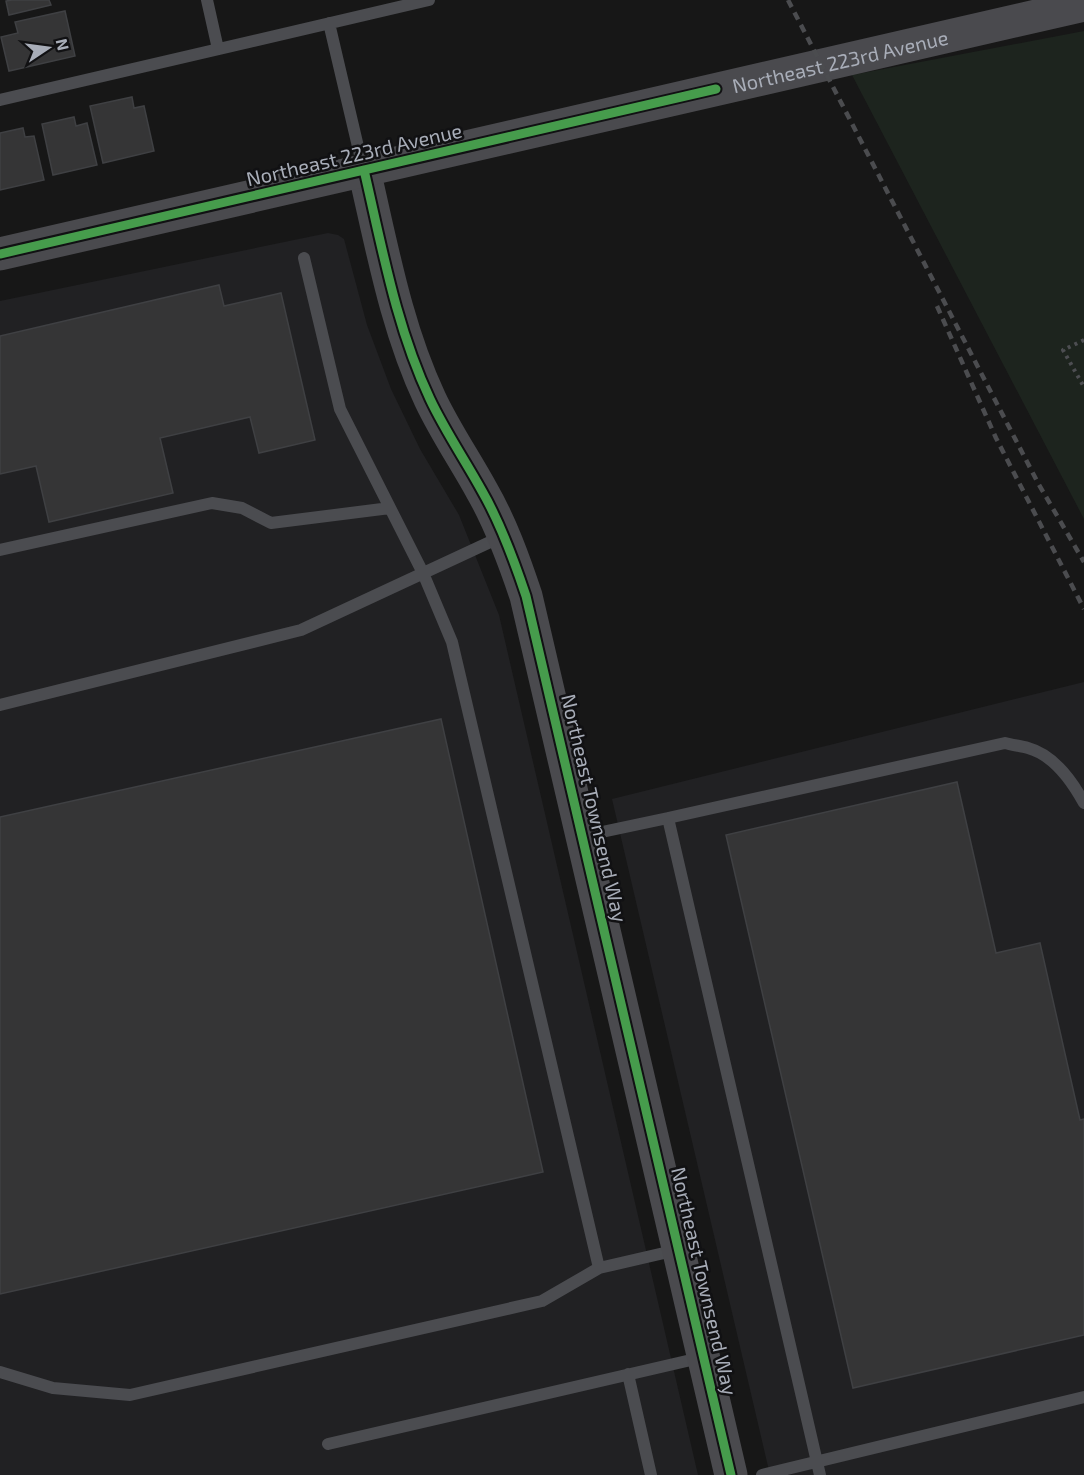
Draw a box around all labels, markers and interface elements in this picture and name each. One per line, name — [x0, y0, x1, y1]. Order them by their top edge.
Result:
north arrow — [18, 18, 78, 78]
street label: Northeast 223rd Avenue — [730, 25, 950, 97]
text: N — [53, 37, 74, 52]
street label: Northeast 223rd Avenue — [244, 117, 464, 191]
street label: Northeast Townsend Way — [557, 692, 633, 925]
street label: Northeast Townsend Way — [667, 1165, 743, 1398]

